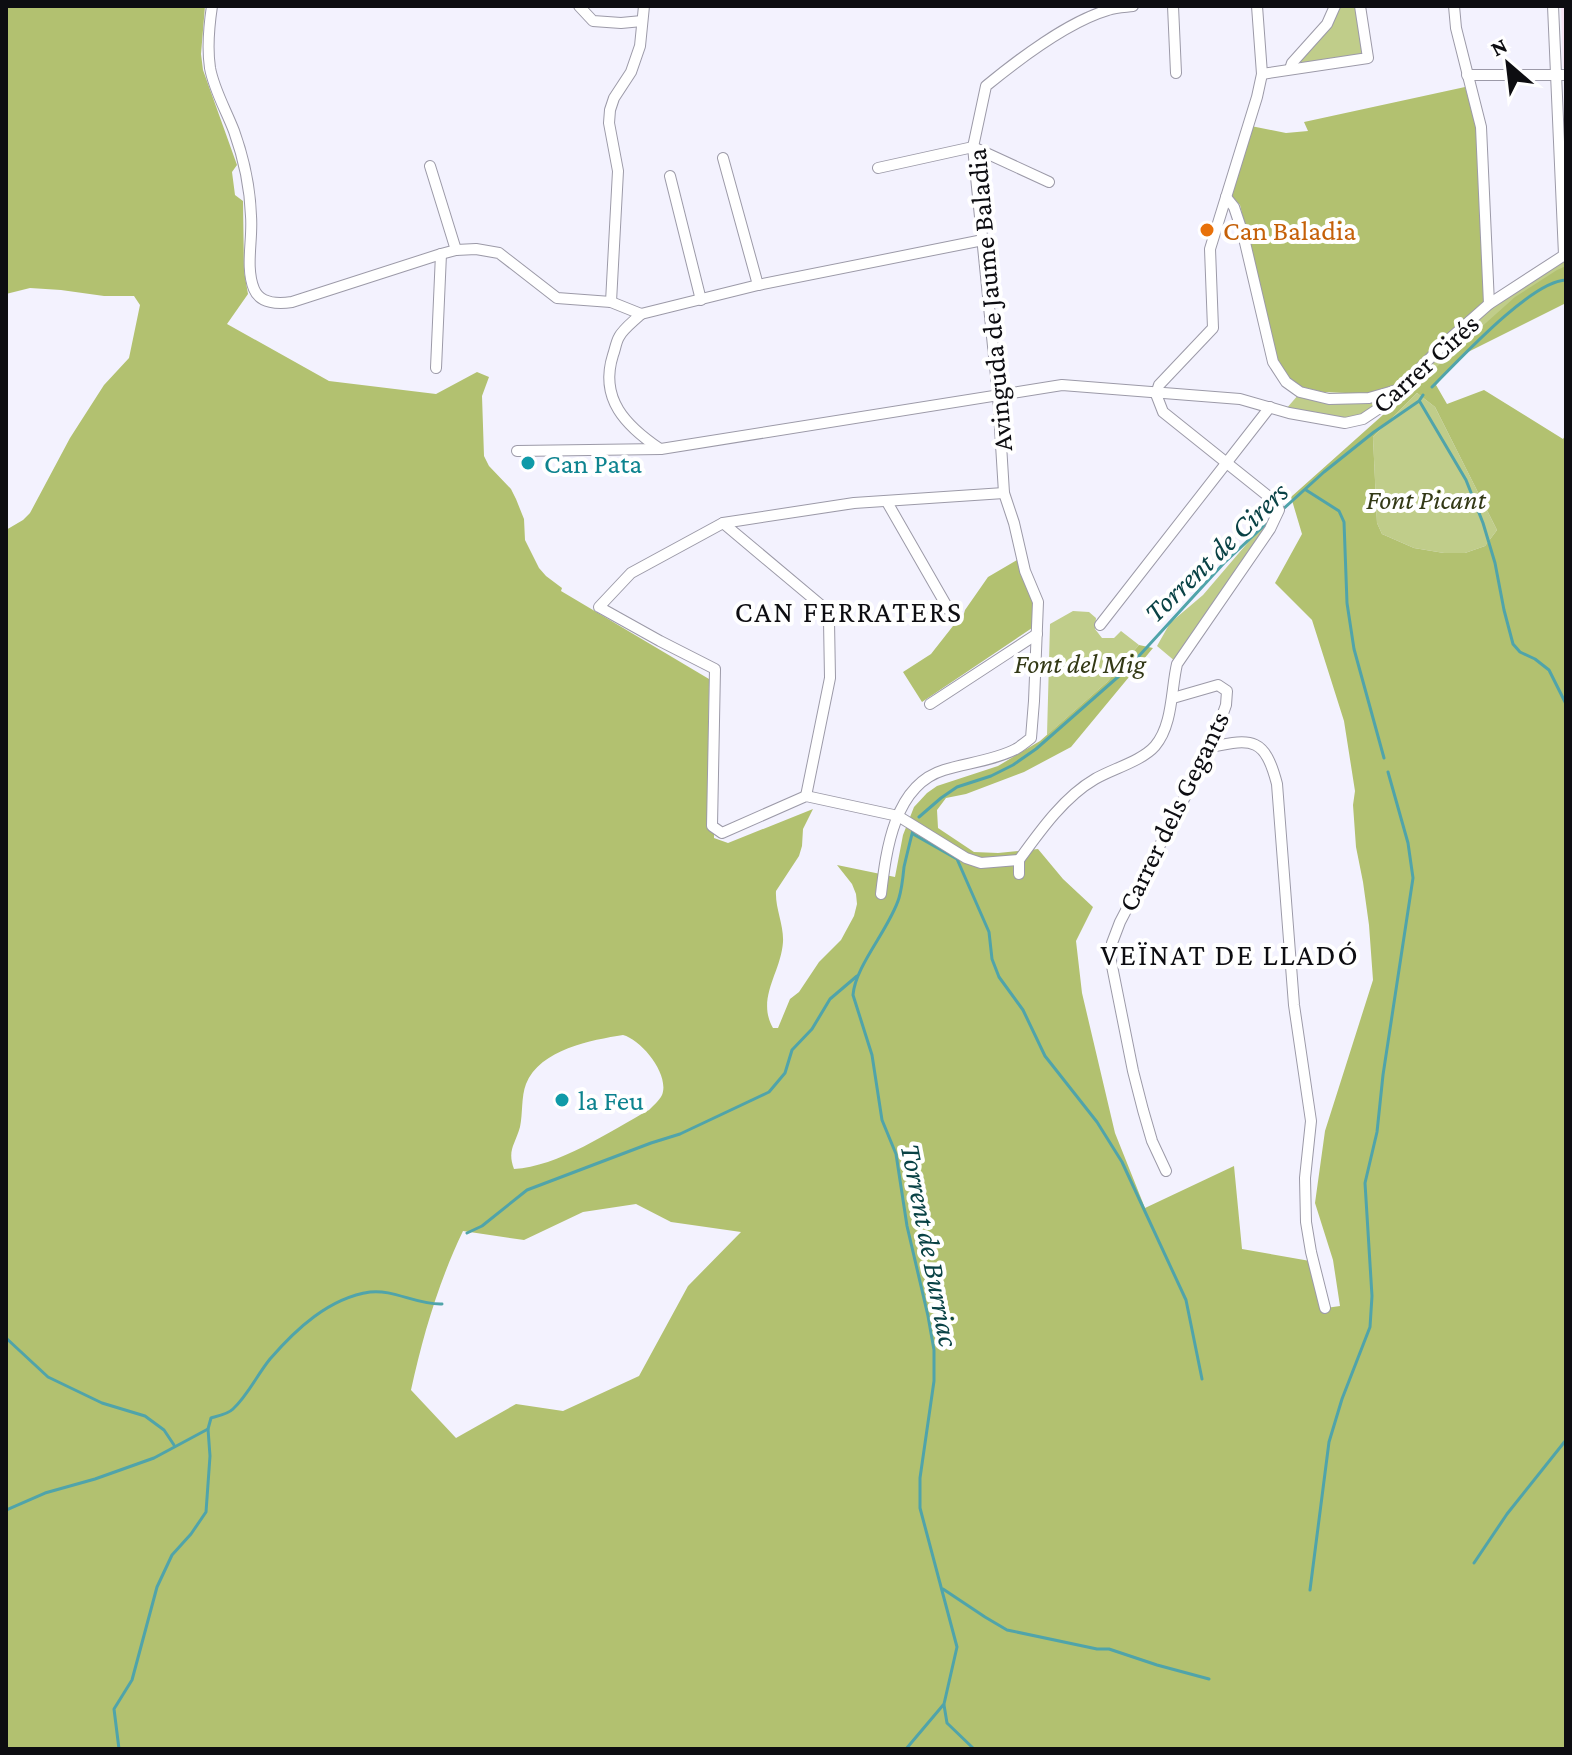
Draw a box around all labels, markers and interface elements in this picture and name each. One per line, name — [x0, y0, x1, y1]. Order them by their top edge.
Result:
north arrow — [1468, 24, 1548, 104]
text: N — [1486, 32, 1511, 61]
street label: Avinguda de Jaume Baladia — [961, 147, 1018, 453]
place label: Can Baladia — [1223, 215, 1356, 246]
marker: Can Baladia — [1198, 221, 1216, 239]
street label: Carrer Cirés — [1366, 307, 1485, 419]
place label: Can Pata — [544, 448, 642, 479]
marker: Can Pata — [519, 454, 537, 472]
water label: Torrent de Cirers — [1137, 474, 1295, 629]
park label: Font Picant — [1366, 484, 1487, 515]
district label: CAN FERRATERS — [735, 595, 963, 628]
park label: Font del Mig — [1014, 648, 1148, 679]
street label: Carrer dels Gegants — [1112, 706, 1235, 916]
district label: VEÏNAT DE LLADÓ — [1100, 938, 1360, 971]
place label: la Feu — [578, 1085, 644, 1116]
marker: la Feu — [553, 1091, 571, 1109]
water label: Torrent de Burriac — [895, 1141, 966, 1349]

